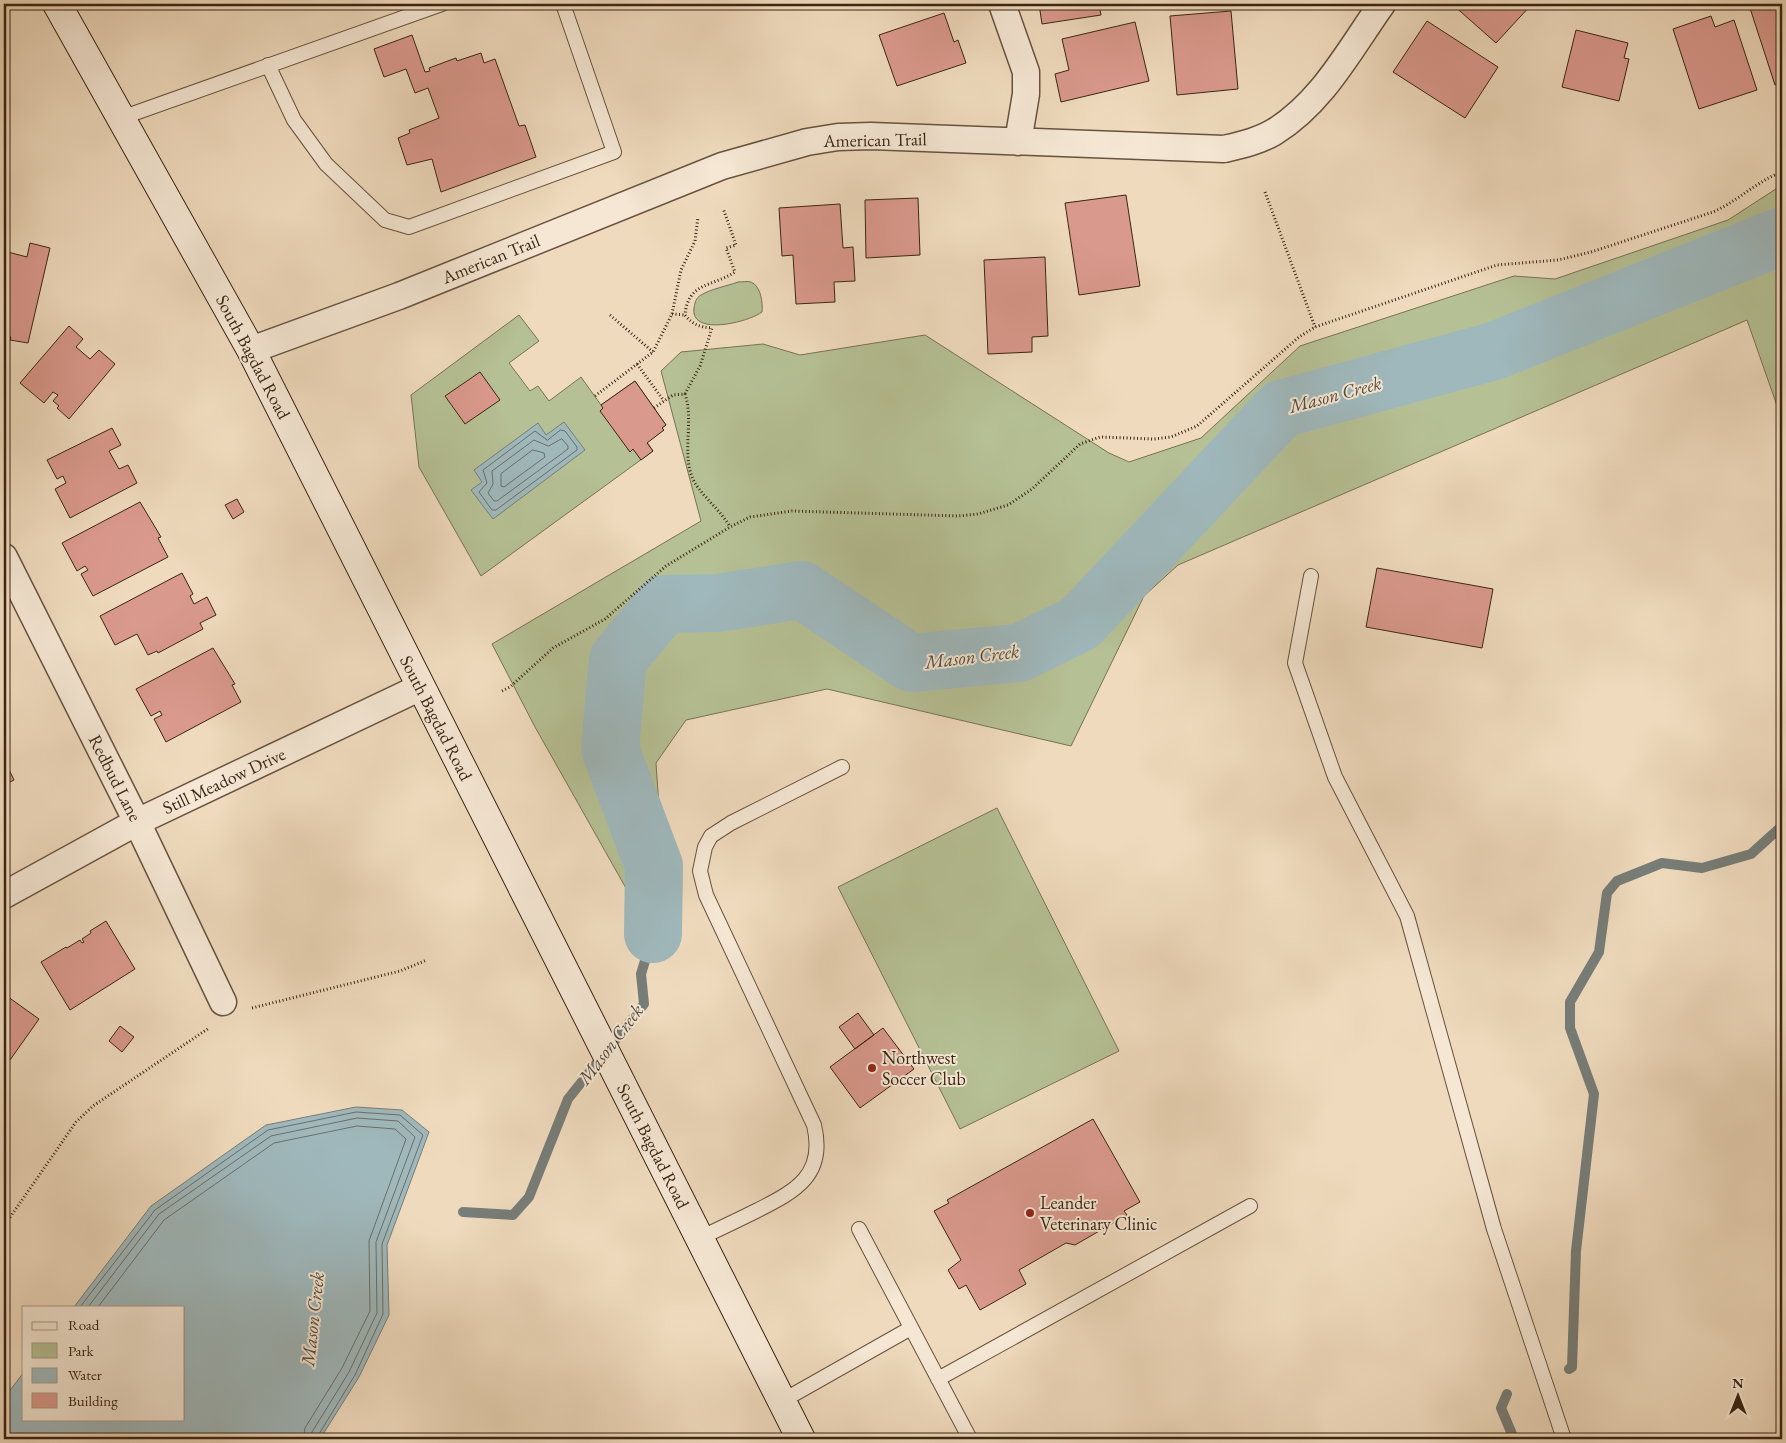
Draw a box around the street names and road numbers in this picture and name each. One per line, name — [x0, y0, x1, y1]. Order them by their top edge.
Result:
street label: American Trail — [822, 127, 927, 152]
street label: American Trail — [438, 228, 543, 289]
street label: South Bagdad Road — [211, 291, 296, 424]
street label: South Bagdad Road — [395, 651, 478, 785]
street label: Redbud Lane — [84, 730, 147, 825]
street label: Still Meadow Drive — [159, 742, 289, 819]
street label: South Bagdad Road — [612, 1079, 695, 1213]

